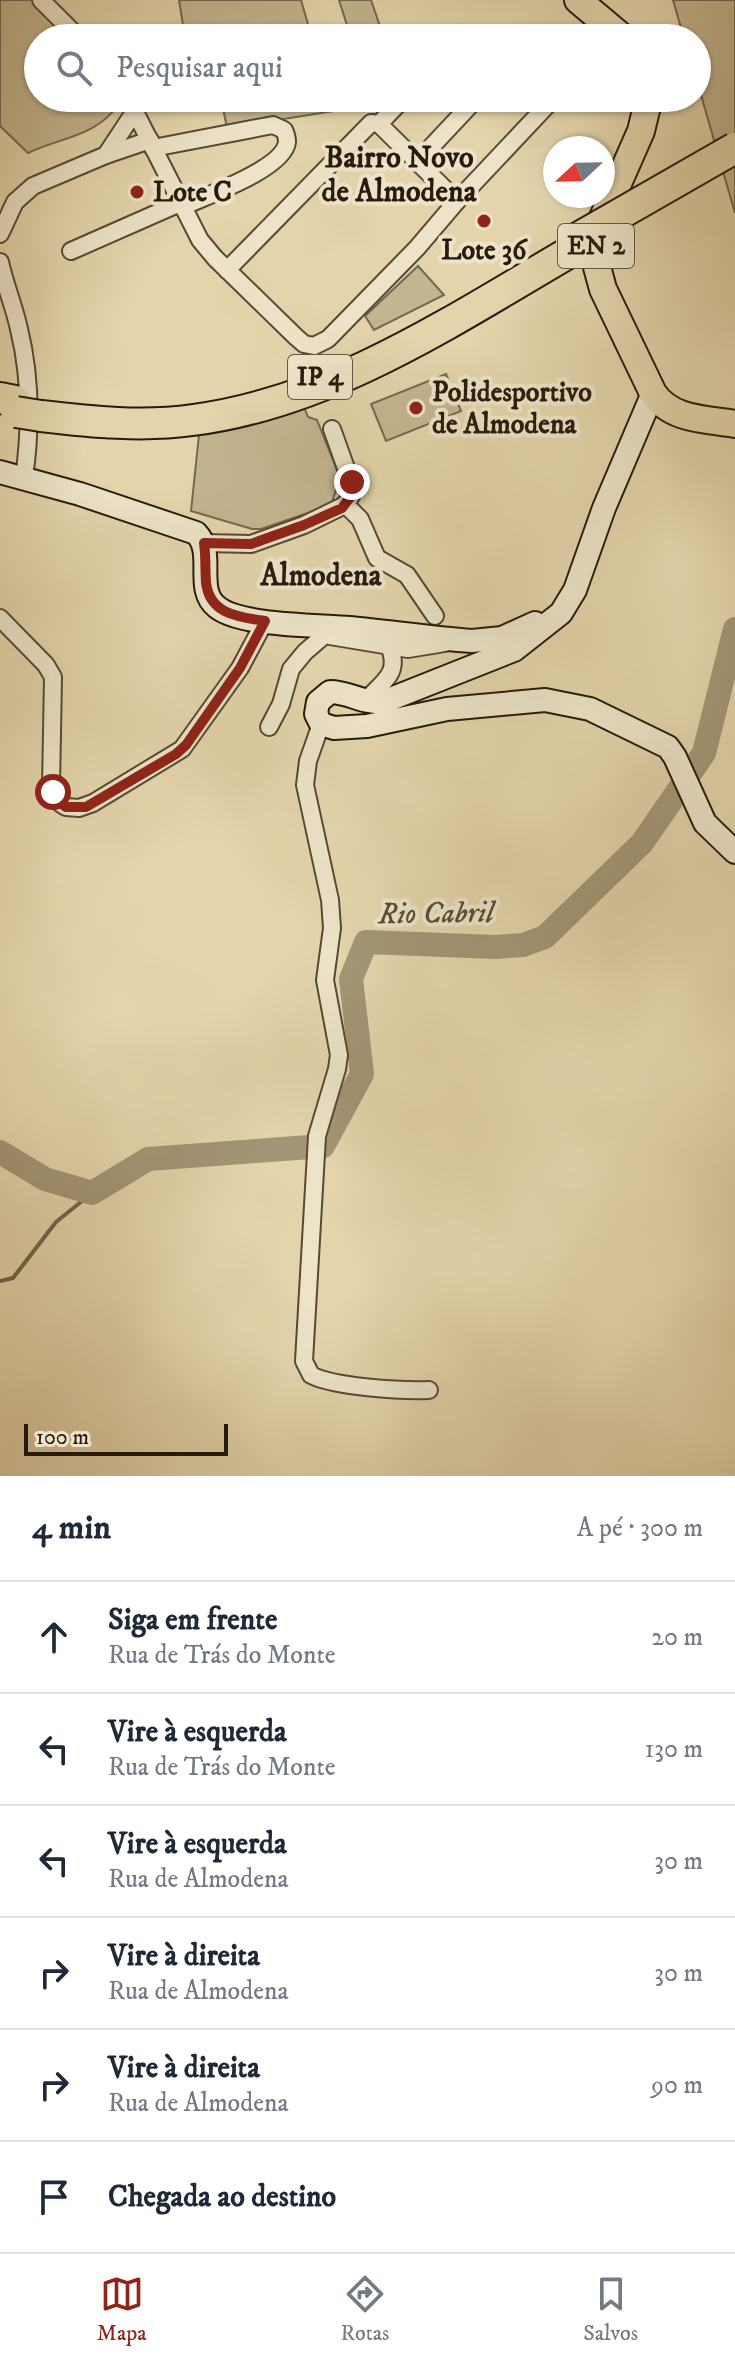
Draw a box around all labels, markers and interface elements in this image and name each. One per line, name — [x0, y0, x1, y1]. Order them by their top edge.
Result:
search box — [24, 24, 711, 112]
icon: search — [52, 46, 96, 90]
text: Pesquisar aqui — [116, 50, 283, 87]
north arrow — [543, 136, 615, 208]
district label: Bairro Novo de Almodena — [322, 140, 478, 211]
place label: Lote C — [153, 175, 232, 210]
marker: Lote C — [128, 183, 146, 201]
marker: Lote 36 — [475, 212, 493, 230]
road number: EN 2 — [558, 224, 634, 268]
place label: Lote 36 — [441, 233, 528, 268]
road number: IP 4 — [288, 355, 352, 399]
place label: Polidesportivo de Almodena — [432, 375, 592, 442]
marker: Polidesportivo de Almodena — [407, 399, 425, 417]
route end — [334, 464, 370, 500]
district label: Almodena — [260, 558, 383, 595]
route start — [35, 774, 71, 810]
water label: Rio Cabril — [377, 894, 497, 934]
scale bar — [24, 1420, 228, 1456]
text: 100 m — [36, 1424, 89, 1451]
text: 4 min — [32, 1507, 111, 1549]
text: A pé · 300 m — [577, 1512, 703, 1545]
text: Siga em frente — [108, 1602, 277, 1639]
icon: ahead — [32, 1615, 76, 1659]
text: 20 m — [651, 1621, 703, 1654]
text: Rua de Trás do Monte — [108, 1639, 336, 1672]
text: Vire à esquerda — [108, 1714, 287, 1751]
icon: left — [32, 1727, 76, 1771]
text: 130 m — [645, 1733, 703, 1766]
text: Rua de Trás do Monte — [108, 1751, 336, 1784]
text: Vire à esquerda — [108, 1826, 287, 1863]
icon: left — [32, 1839, 76, 1883]
text: 30 m — [654, 1845, 703, 1878]
text: Rua de Almodena — [108, 1863, 289, 1896]
text: Vire à direita — [108, 1938, 260, 1975]
icon: right — [32, 1951, 76, 1995]
text: 30 m — [654, 1957, 703, 1990]
text: Rua de Almodena — [108, 1975, 289, 2008]
text: Vire à direita — [108, 2050, 260, 2087]
icon: right — [32, 2063, 76, 2107]
text: 90 m — [651, 2069, 703, 2102]
text: Rua de Almodena — [108, 2087, 289, 2120]
icon: arrive — [32, 2175, 76, 2219]
text: Chegada ao destino — [108, 2179, 336, 2216]
tab: Mapa — [97, 2272, 147, 2347]
tab: Rotas — [340, 2272, 389, 2347]
tab: Salvos — [583, 2272, 638, 2347]

